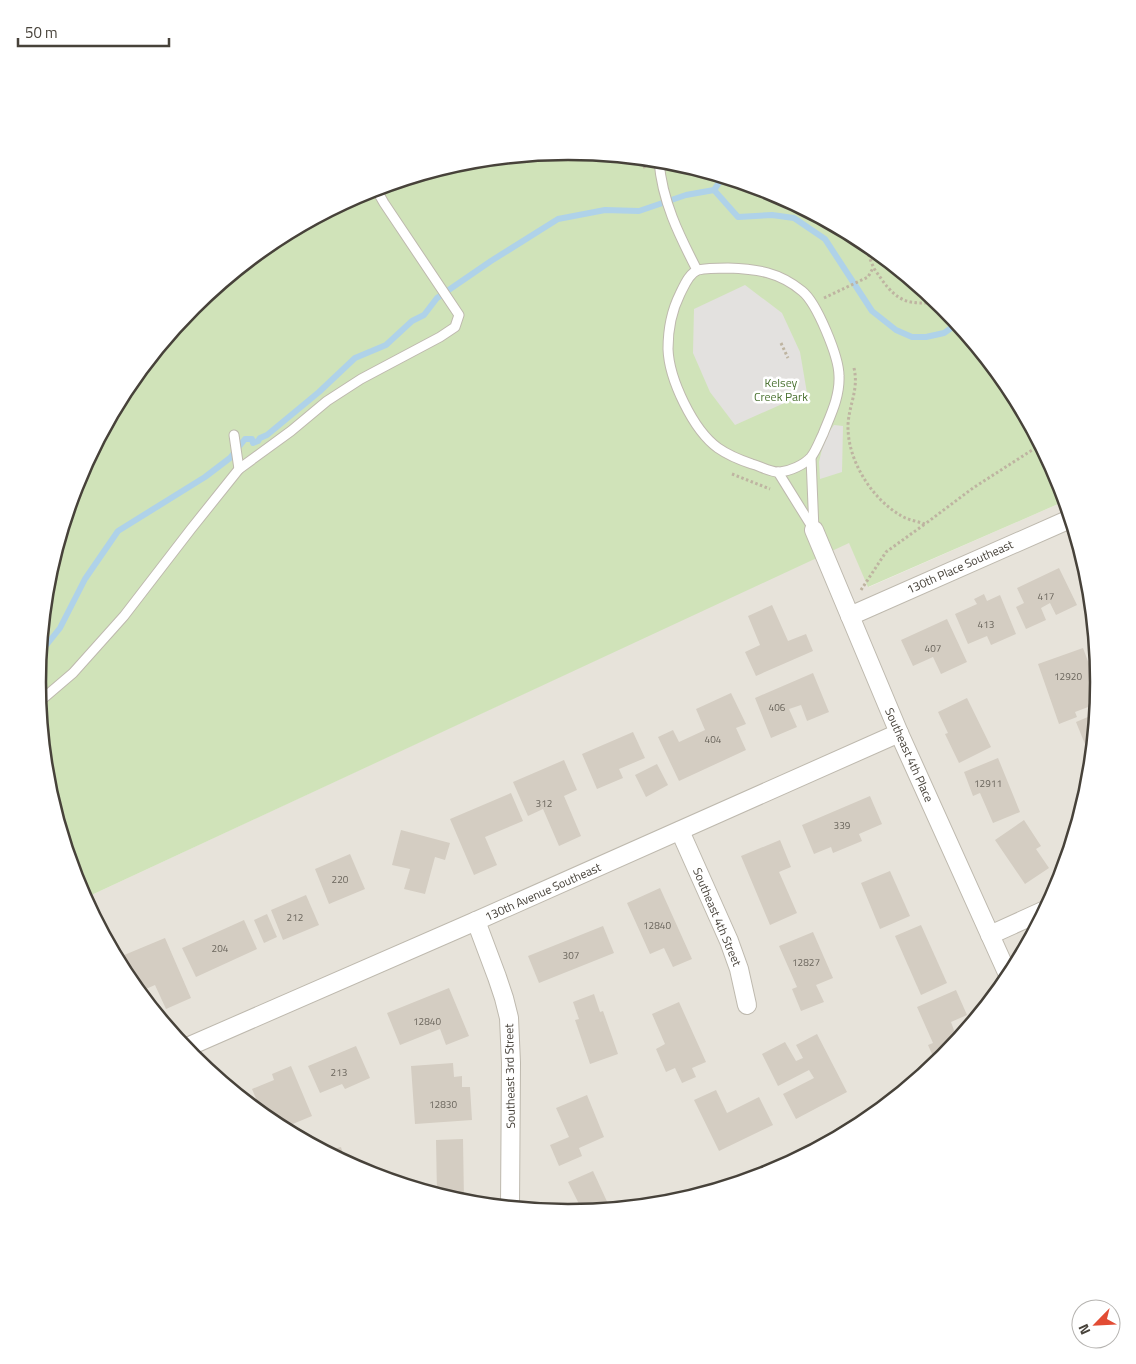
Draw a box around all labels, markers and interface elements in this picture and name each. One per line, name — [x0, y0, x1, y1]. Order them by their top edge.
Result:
scale bar — [18, 15, 169, 47]
text: 50 m — [25, 21, 58, 44]
park label: Kelsey Creek Park — [754, 373, 808, 406]
street label: 130th Place Southeast — [903, 534, 1017, 599]
house number: 417 — [1038, 589, 1054, 604]
house number: 413 — [978, 617, 994, 632]
house number: 407 — [925, 641, 941, 656]
house number: 12920 — [1054, 669, 1082, 684]
house number: 406 — [769, 700, 786, 715]
street label: Southeast 4th Place — [880, 705, 939, 805]
house number: 404 — [705, 732, 722, 747]
house number: 12911 — [974, 776, 1002, 791]
house number: 312 — [536, 796, 552, 811]
house number: 339 — [834, 818, 851, 833]
street label: 130th Avenue Southeast — [482, 857, 605, 926]
street label: Southeast 4th Street — [688, 865, 747, 970]
house number: 220 — [332, 872, 349, 887]
house number: 212 — [287, 910, 303, 925]
house number: 12840 — [643, 918, 671, 933]
house number: 204 — [212, 941, 229, 956]
house number: 307 — [563, 948, 579, 963]
house number: 12827 — [792, 955, 820, 970]
house number: 12840 — [413, 1014, 441, 1029]
street label: Southeast 3rd Street — [499, 1023, 520, 1129]
house number: 213 — [331, 1065, 347, 1080]
house number: 12830 — [429, 1097, 457, 1112]
north arrow — [1071, 1299, 1121, 1349]
text: N — [1072, 1321, 1095, 1338]

